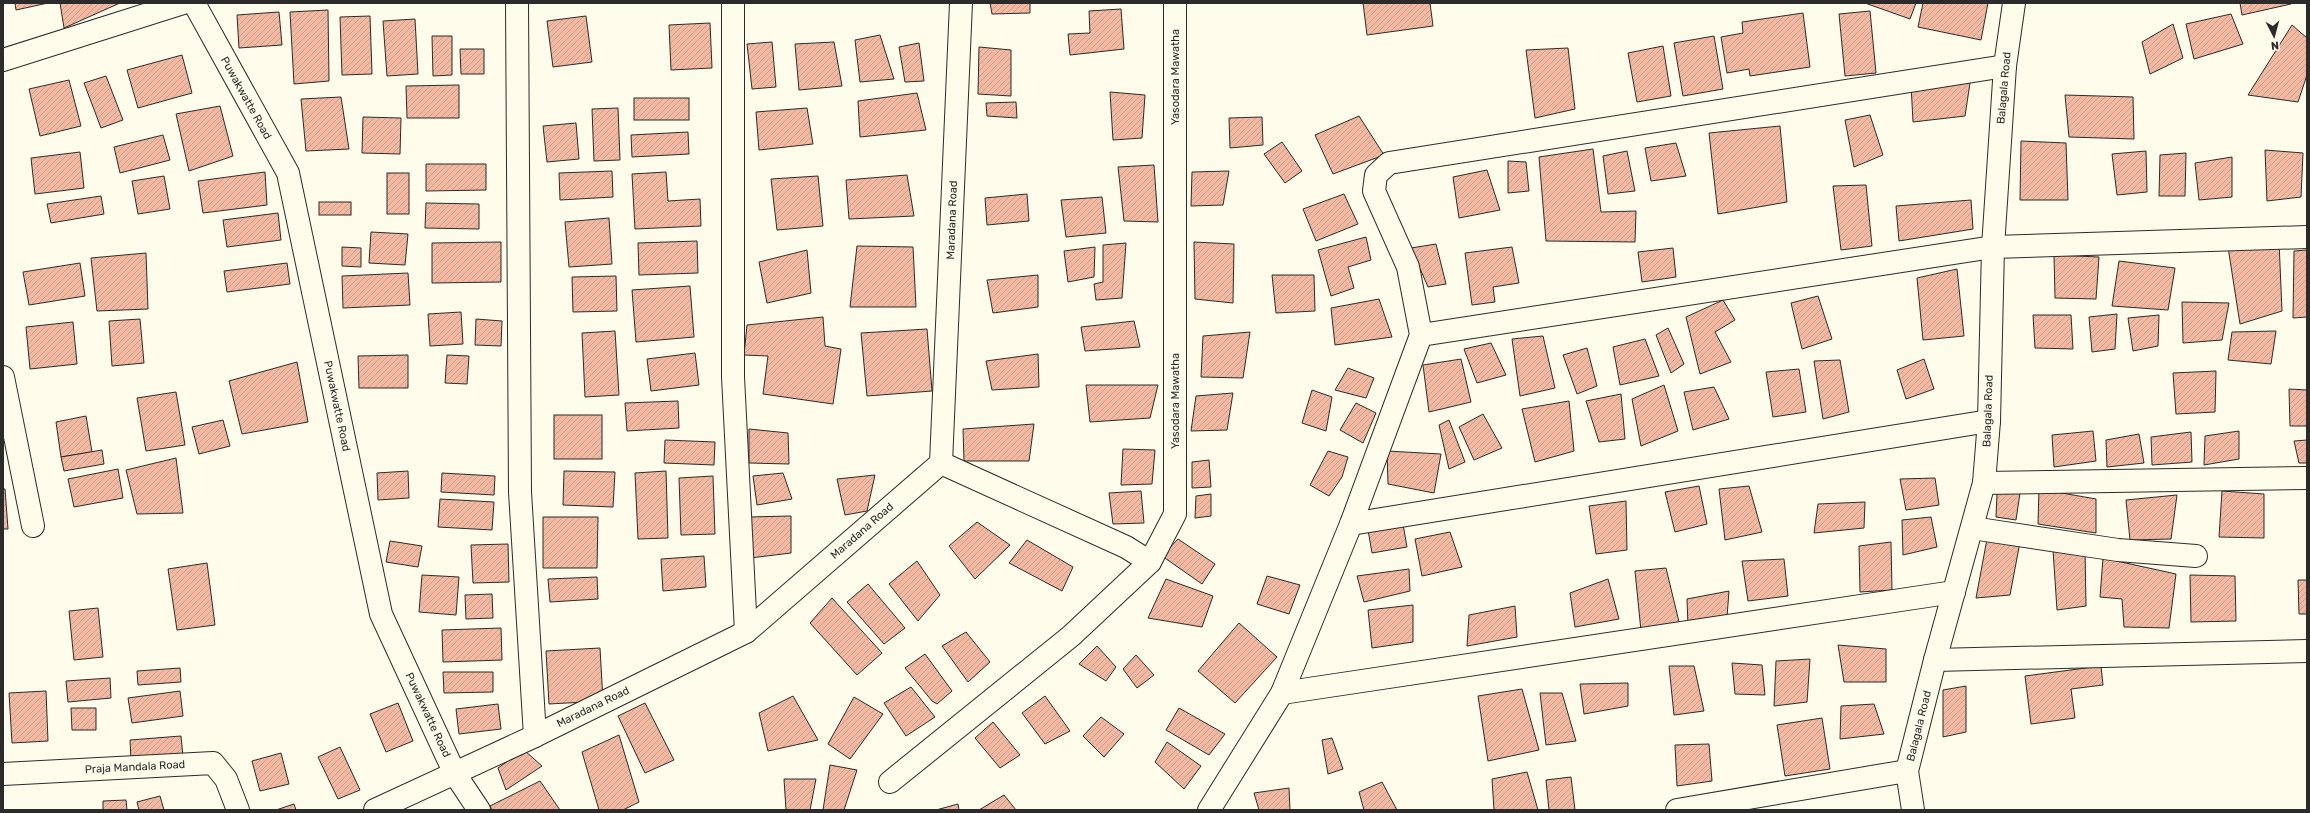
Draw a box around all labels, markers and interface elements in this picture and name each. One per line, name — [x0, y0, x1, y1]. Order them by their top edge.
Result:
north arrow — [2254, 16, 2294, 56]
street label: Yasodara Mawatha — [1169, 29, 1182, 125]
text: N — [2270, 39, 2280, 52]
street label: Balagala Road — [1994, 51, 2014, 125]
street label: Puwakwatte Road — [218, 54, 274, 142]
street label: Maradana Road — [944, 180, 960, 260]
street label: Yasodara Mawatha — [1169, 353, 1182, 449]
street label: Puwakwatte Road — [321, 360, 353, 452]
street label: Balagala Road — [1980, 375, 1996, 447]
street label: Maradana Road — [828, 500, 896, 562]
street label: Puwakwatte Road — [403, 670, 453, 760]
street label: Maradana Road — [555, 684, 631, 730]
street label: Balagala Road — [1904, 689, 1934, 763]
street label: Praja Mandala Road — [84, 758, 186, 776]

